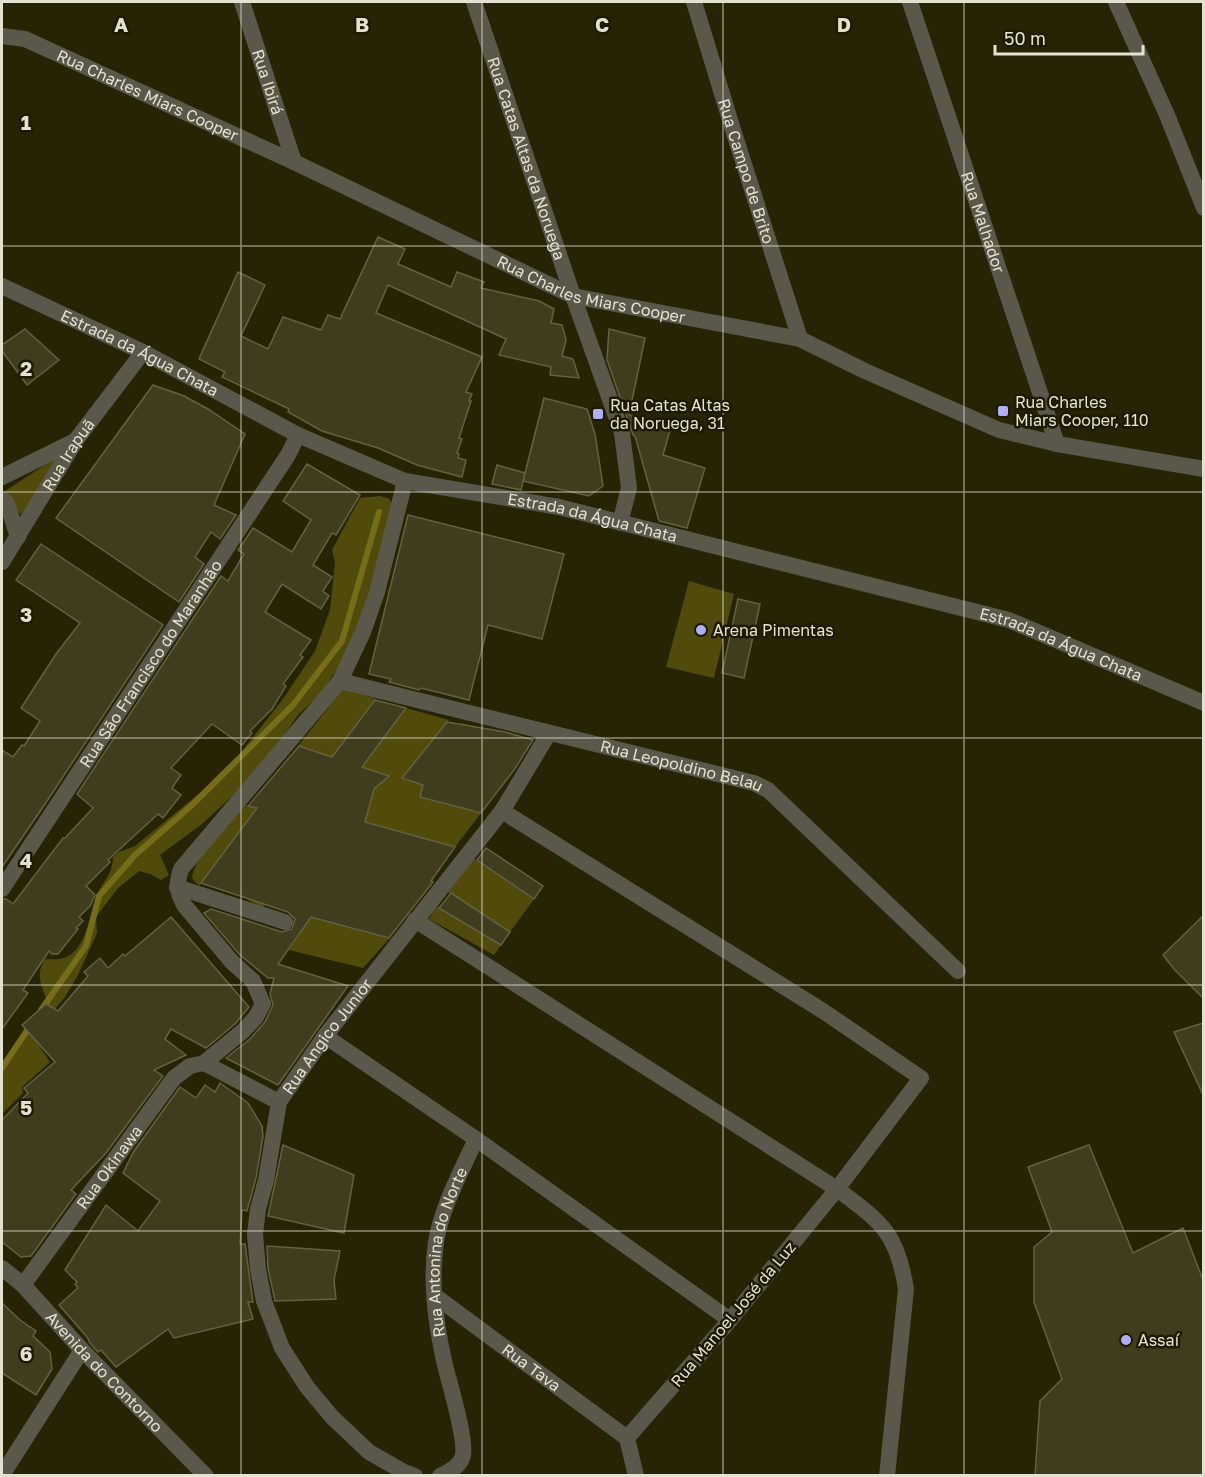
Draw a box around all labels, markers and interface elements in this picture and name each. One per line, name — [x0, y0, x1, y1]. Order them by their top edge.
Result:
text: A — [114, 12, 128, 36]
text: B — [355, 12, 369, 36]
text: C — [595, 12, 609, 36]
text: D — [837, 12, 851, 36]
scale bar — [995, 18, 1144, 56]
text: 50 m — [1004, 27, 1046, 49]
street label: Rua Charles Miars Cooper — [54, 45, 242, 145]
street label: Rua Ibirá — [248, 47, 288, 117]
street label: Rua Catas Altas da Noruega — [483, 54, 570, 263]
street label: Rua Campo de Brito — [714, 96, 779, 246]
text: 1 — [21, 110, 31, 134]
street label: Rua Malhador — [957, 169, 1009, 276]
street label: Rua Charles Miars Cooper — [494, 251, 687, 327]
street label: Estrada da Água Chata — [58, 305, 222, 401]
text: 2 — [20, 356, 32, 380]
place label: Rua Charles Miars Cooper, 110 — [1015, 392, 1149, 430]
place label: Rua Catas Altas da Noruega, 31 — [610, 395, 730, 433]
marker: Rua Charles Miars Cooper, 110 — [996, 404, 1010, 418]
marker: Rua Catas Altas da Noruega, 31 — [591, 407, 605, 421]
street label: Rua Irapuã — [38, 415, 99, 495]
street label: Estrada da Água Chata — [506, 488, 680, 546]
street label: Rua São Francisco do Maranhão — [75, 556, 226, 771]
text: 3 — [20, 602, 32, 626]
street label: Estrada da Água Chata — [977, 603, 1145, 686]
place label: Arena Pimentas — [713, 620, 834, 640]
marker: Arena Pimentas — [694, 623, 708, 637]
street label: Rua Leopoldino Belau — [598, 736, 767, 796]
text: 4 — [20, 848, 32, 872]
street label: Rua Angico Junior — [278, 975, 376, 1098]
text: 5 — [20, 1095, 32, 1119]
street label: Rua Okinawa — [72, 1121, 146, 1213]
street label: Rua Antonina do Norte — [424, 1164, 471, 1339]
street label: Rua Manoel José da Luz — [666, 1237, 800, 1391]
street label: Avenida do Contorno — [42, 1307, 167, 1436]
place label: Assaí — [1138, 1330, 1181, 1350]
marker: Assaí — [1119, 1333, 1133, 1347]
street label: Rua Tava — [498, 1339, 565, 1396]
text: 6 — [20, 1341, 32, 1365]

